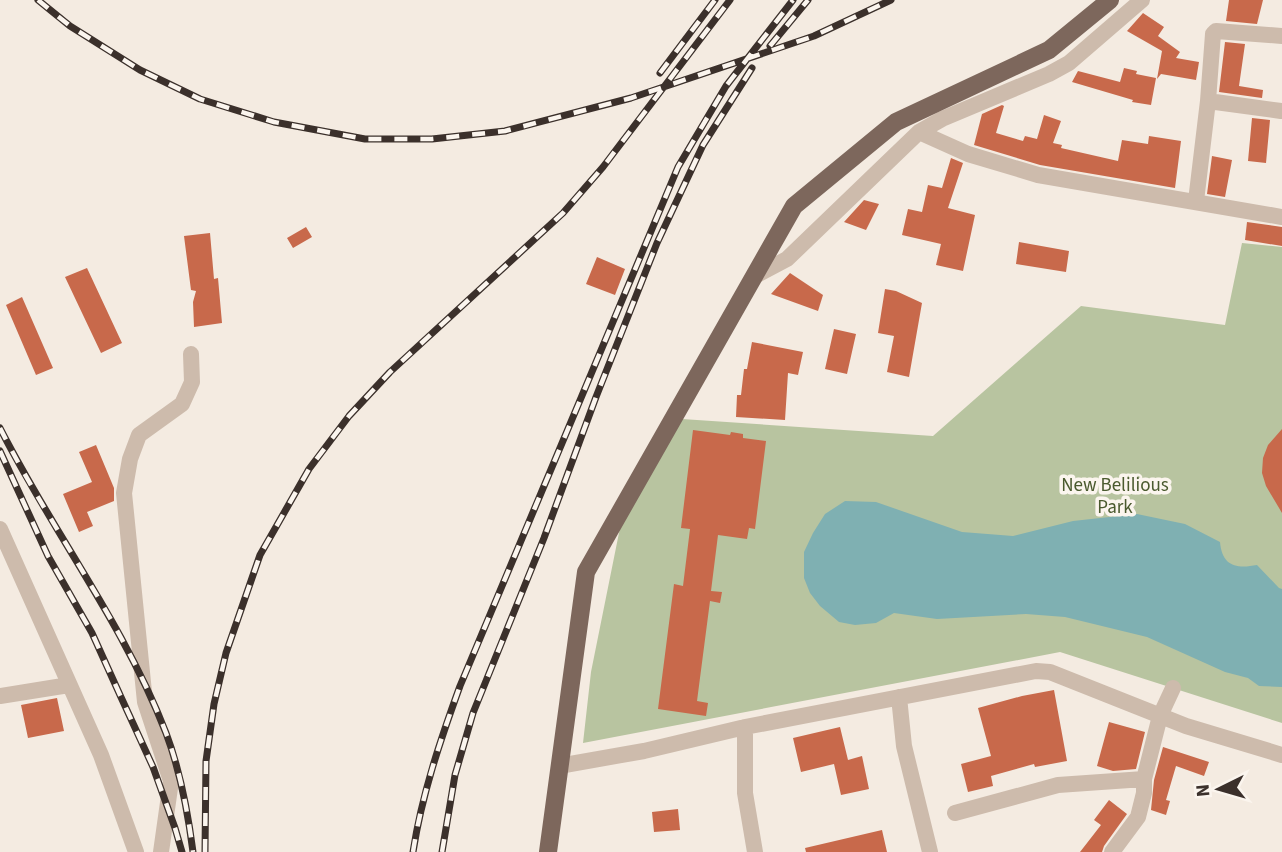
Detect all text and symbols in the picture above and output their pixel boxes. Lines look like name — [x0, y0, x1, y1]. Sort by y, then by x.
park label: New Belilious Park — [1061, 472, 1169, 521]
north arrow — [1184, 754, 1254, 824]
text: N — [1190, 783, 1218, 798]

